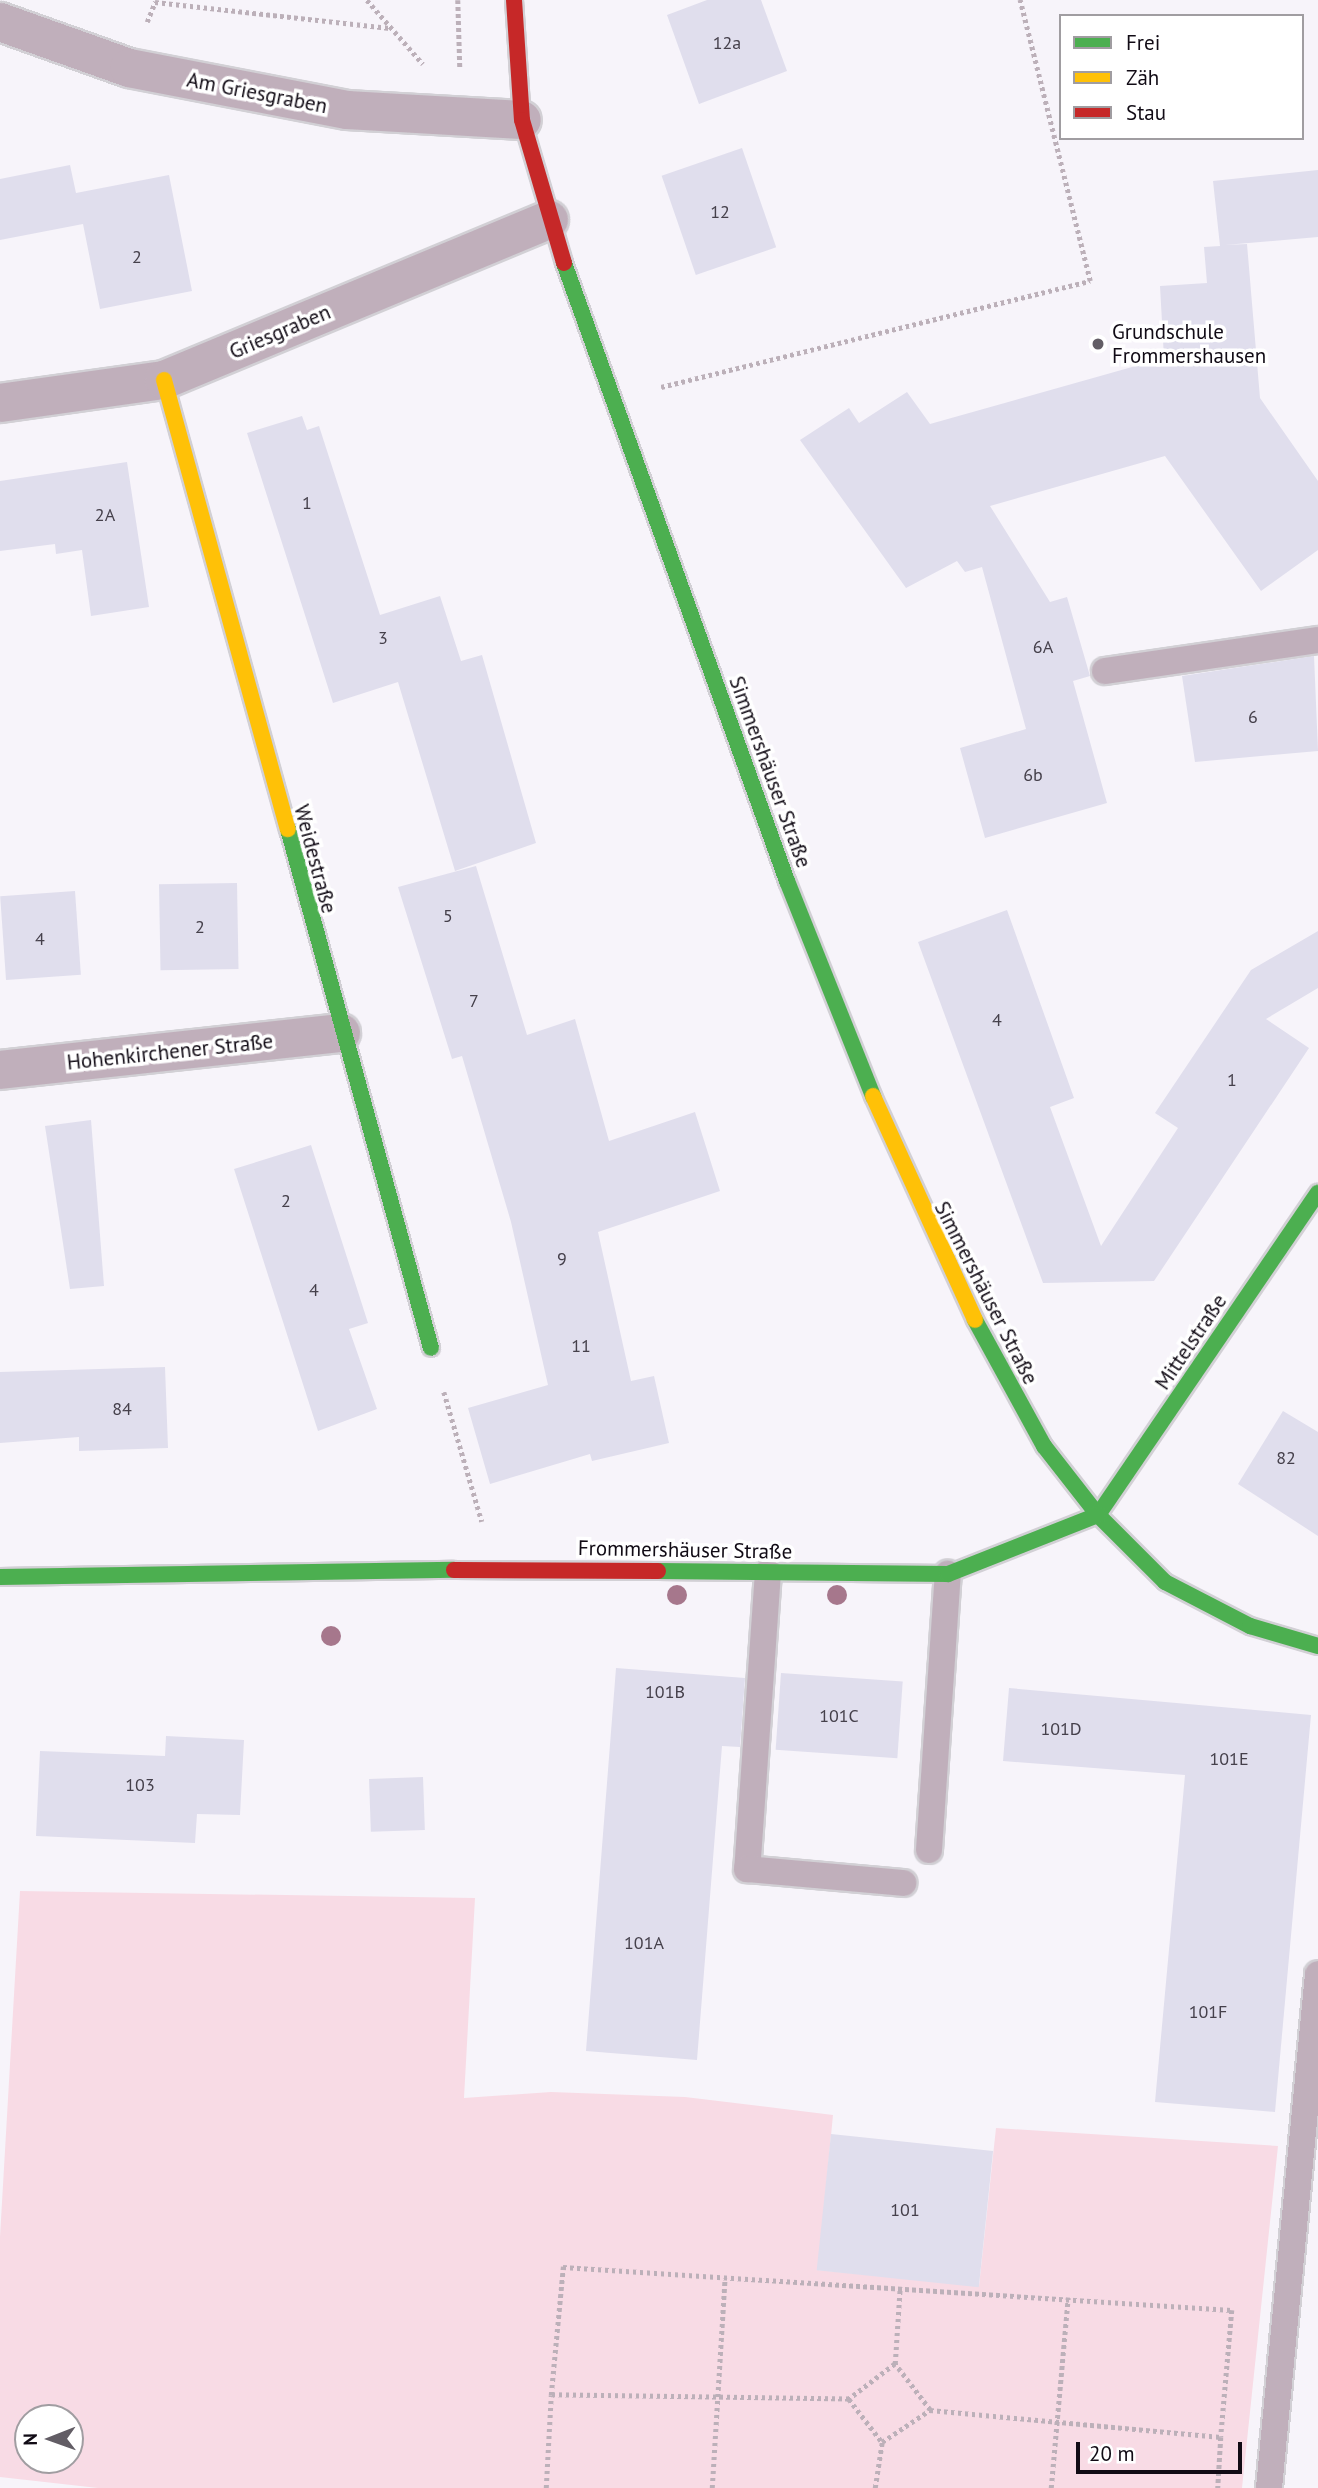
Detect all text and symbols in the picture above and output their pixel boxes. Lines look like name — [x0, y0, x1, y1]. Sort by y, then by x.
legend — [1059, 14, 1304, 140]
text: Frei — [1126, 29, 1160, 56]
house number: 12a — [713, 32, 741, 54]
text: Zäh — [1126, 64, 1159, 91]
street label: Am Griesgraben — [185, 67, 329, 119]
text: Stau — [1126, 99, 1166, 126]
house number: 12 — [710, 201, 730, 223]
house number: 2 — [132, 246, 142, 268]
street label: Griesgraben — [226, 299, 334, 365]
place label: Grundschule Frommershausen — [1112, 319, 1266, 369]
marker: Grundschule Frommershausen — [1090, 336, 1106, 352]
house number: 1 — [302, 492, 312, 514]
house number: 2A — [95, 504, 115, 526]
house number: 3 — [378, 627, 388, 649]
house number: 6A — [1033, 636, 1053, 658]
street label: Simmershäuser Straße — [724, 673, 816, 871]
house number: 6 — [1248, 706, 1258, 728]
house number: 6b — [1023, 764, 1043, 786]
street label: Weidestraße — [288, 802, 342, 916]
house number: 5 — [443, 905, 453, 927]
house number: 2 — [195, 916, 205, 938]
house number: 4 — [35, 928, 45, 950]
house number: 7 — [469, 990, 479, 1012]
house number: 4 — [992, 1009, 1002, 1031]
street label: Hohenkirchener Straße — [66, 1029, 274, 1075]
house number: 1 — [1227, 1069, 1237, 1091]
house number: 2 — [281, 1190, 291, 1212]
street label: Simmershäuser Straße — [929, 1197, 1043, 1389]
house number: 9 — [557, 1248, 567, 1270]
house number: 4 — [309, 1279, 319, 1301]
street label: Mittelstraße — [1150, 1289, 1232, 1395]
house number: 11 — [571, 1335, 591, 1357]
house number: 84 — [112, 1398, 132, 1420]
house number: 82 — [1276, 1447, 1296, 1469]
street label: Frommershäuser Straße — [578, 1536, 792, 1564]
house number: 101B — [645, 1681, 685, 1703]
house number: 101C — [819, 1705, 859, 1727]
house number: 101D — [1040, 1718, 1082, 1740]
house number: 101E — [1209, 1748, 1249, 1770]
house number: 103 — [125, 1774, 155, 1796]
house number: 101A — [624, 1932, 664, 1954]
house number: 101F — [1189, 2001, 1227, 2023]
house number: 101 — [890, 2199, 920, 2221]
north arrow — [14, 2404, 84, 2474]
scale bar — [1080, 2428, 1246, 2472]
text: N — [18, 2433, 42, 2446]
text: 20 m — [1089, 2440, 1135, 2467]

